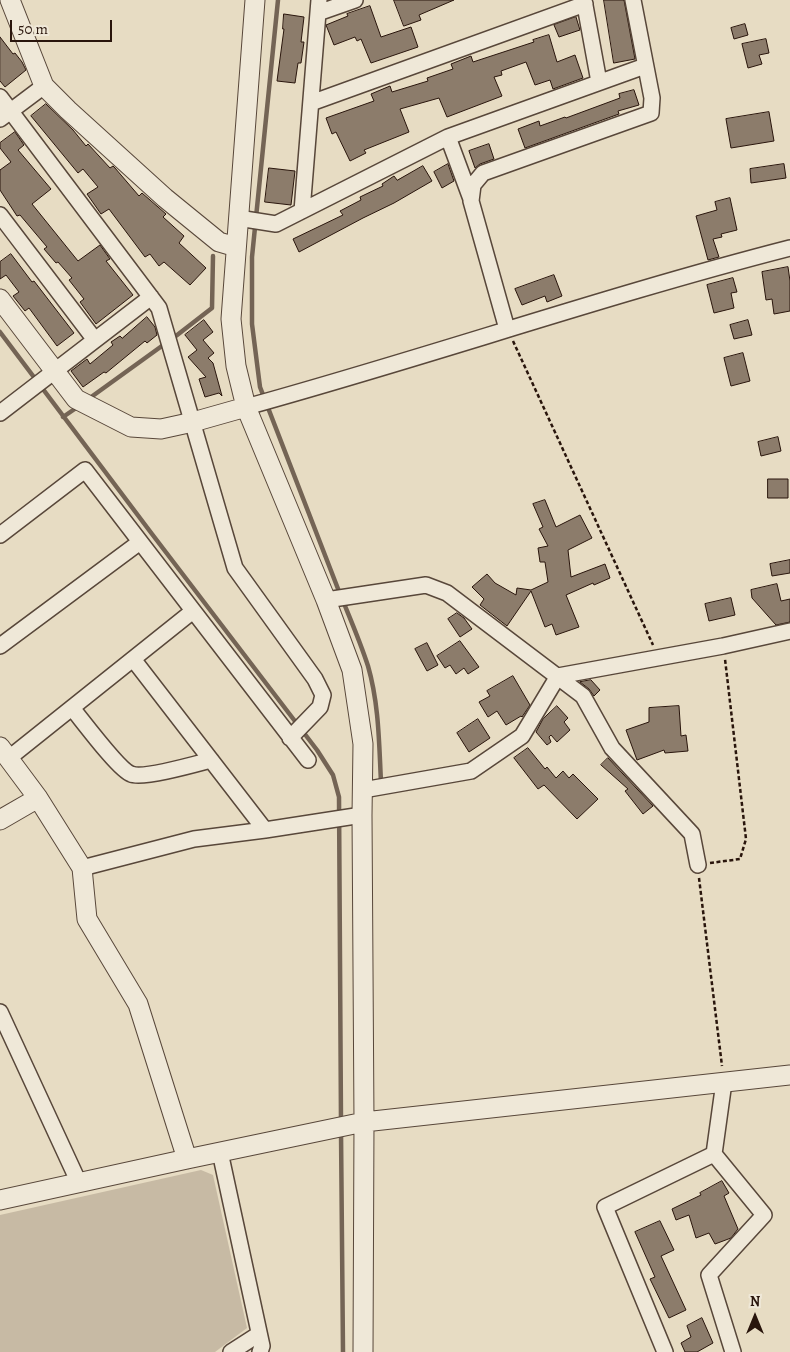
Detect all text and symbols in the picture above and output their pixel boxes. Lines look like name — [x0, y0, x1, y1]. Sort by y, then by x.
scale bar — [12, 10, 115, 42]
text: 50 m — [18, 19, 48, 39]
north arrow — [730, 1292, 780, 1342]
text: N — [750, 1292, 760, 1311]

